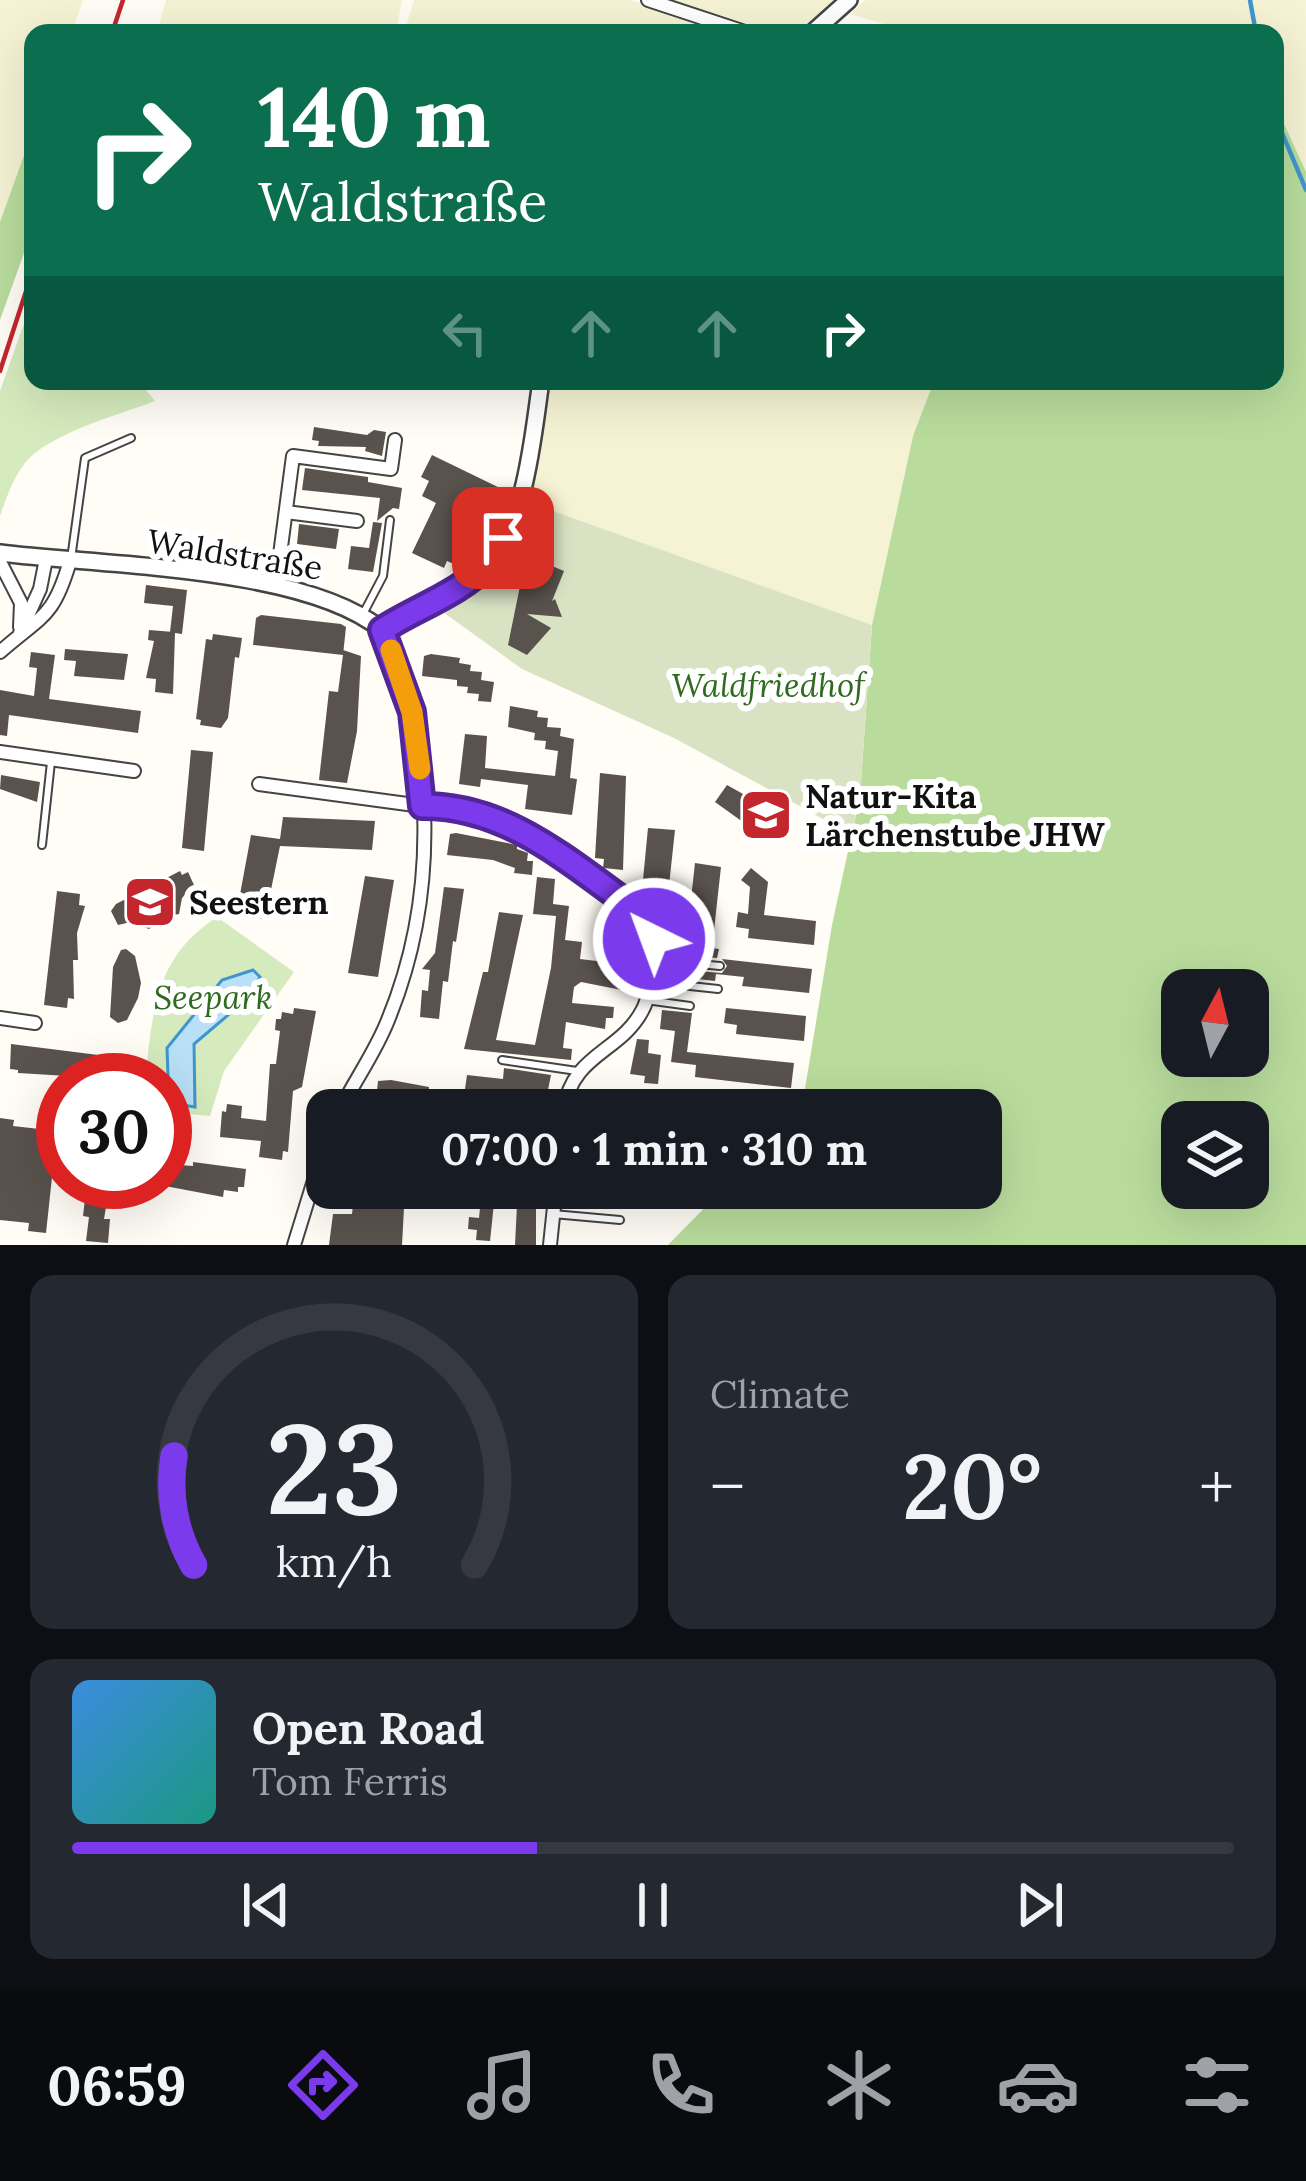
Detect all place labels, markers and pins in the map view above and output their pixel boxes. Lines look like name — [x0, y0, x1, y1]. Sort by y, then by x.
pin — [452, 487, 554, 589]
place label: Natur-Kita Lärchenstube JHW — [805, 775, 1105, 855]
school or university icon: Natur-Kita Lärchenstube JHW — [738, 787, 794, 843]
school or university icon: Seestern — [122, 874, 178, 930]
place label: Seestern — [189, 881, 329, 923]

